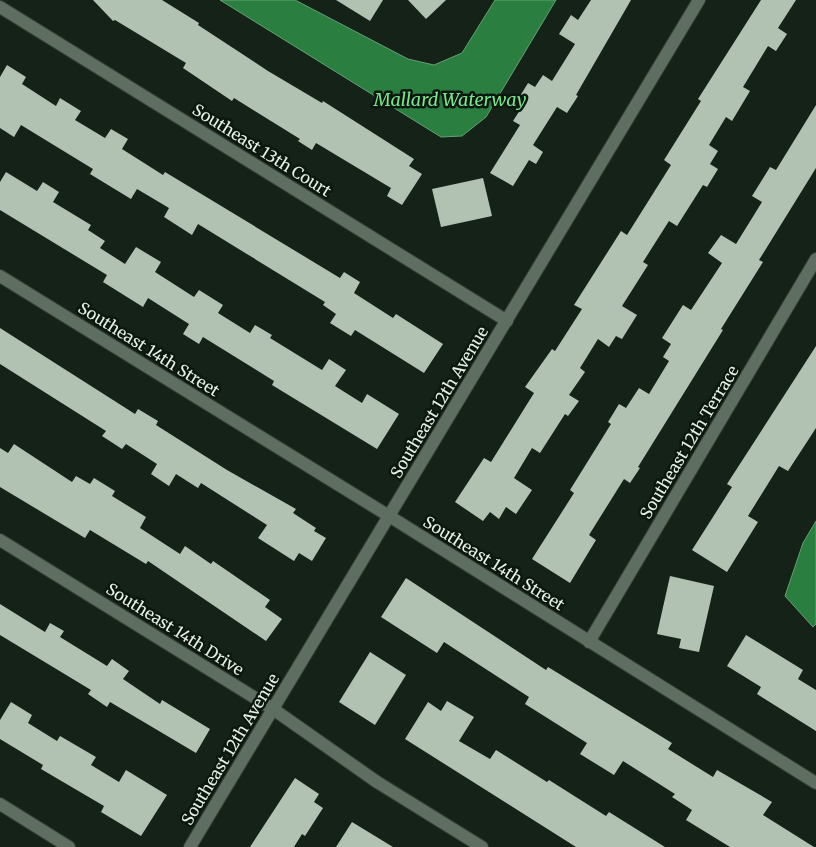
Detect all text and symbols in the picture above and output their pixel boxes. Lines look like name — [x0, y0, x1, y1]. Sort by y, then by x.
water label: Mallard Waterway — [373, 88, 526, 111]
street label: Southeast 13th Court — [189, 99, 336, 201]
street label: Southeast 14th Street — [75, 297, 224, 401]
street label: Southeast 12th Avenue — [386, 323, 492, 481]
street label: Southeast 12th Terrace — [635, 362, 743, 522]
street label: Southeast 14th Street — [420, 511, 569, 615]
street label: Southeast 14th Drive — [103, 579, 247, 679]
street label: Southeast 12th Avenue — [177, 670, 283, 828]

